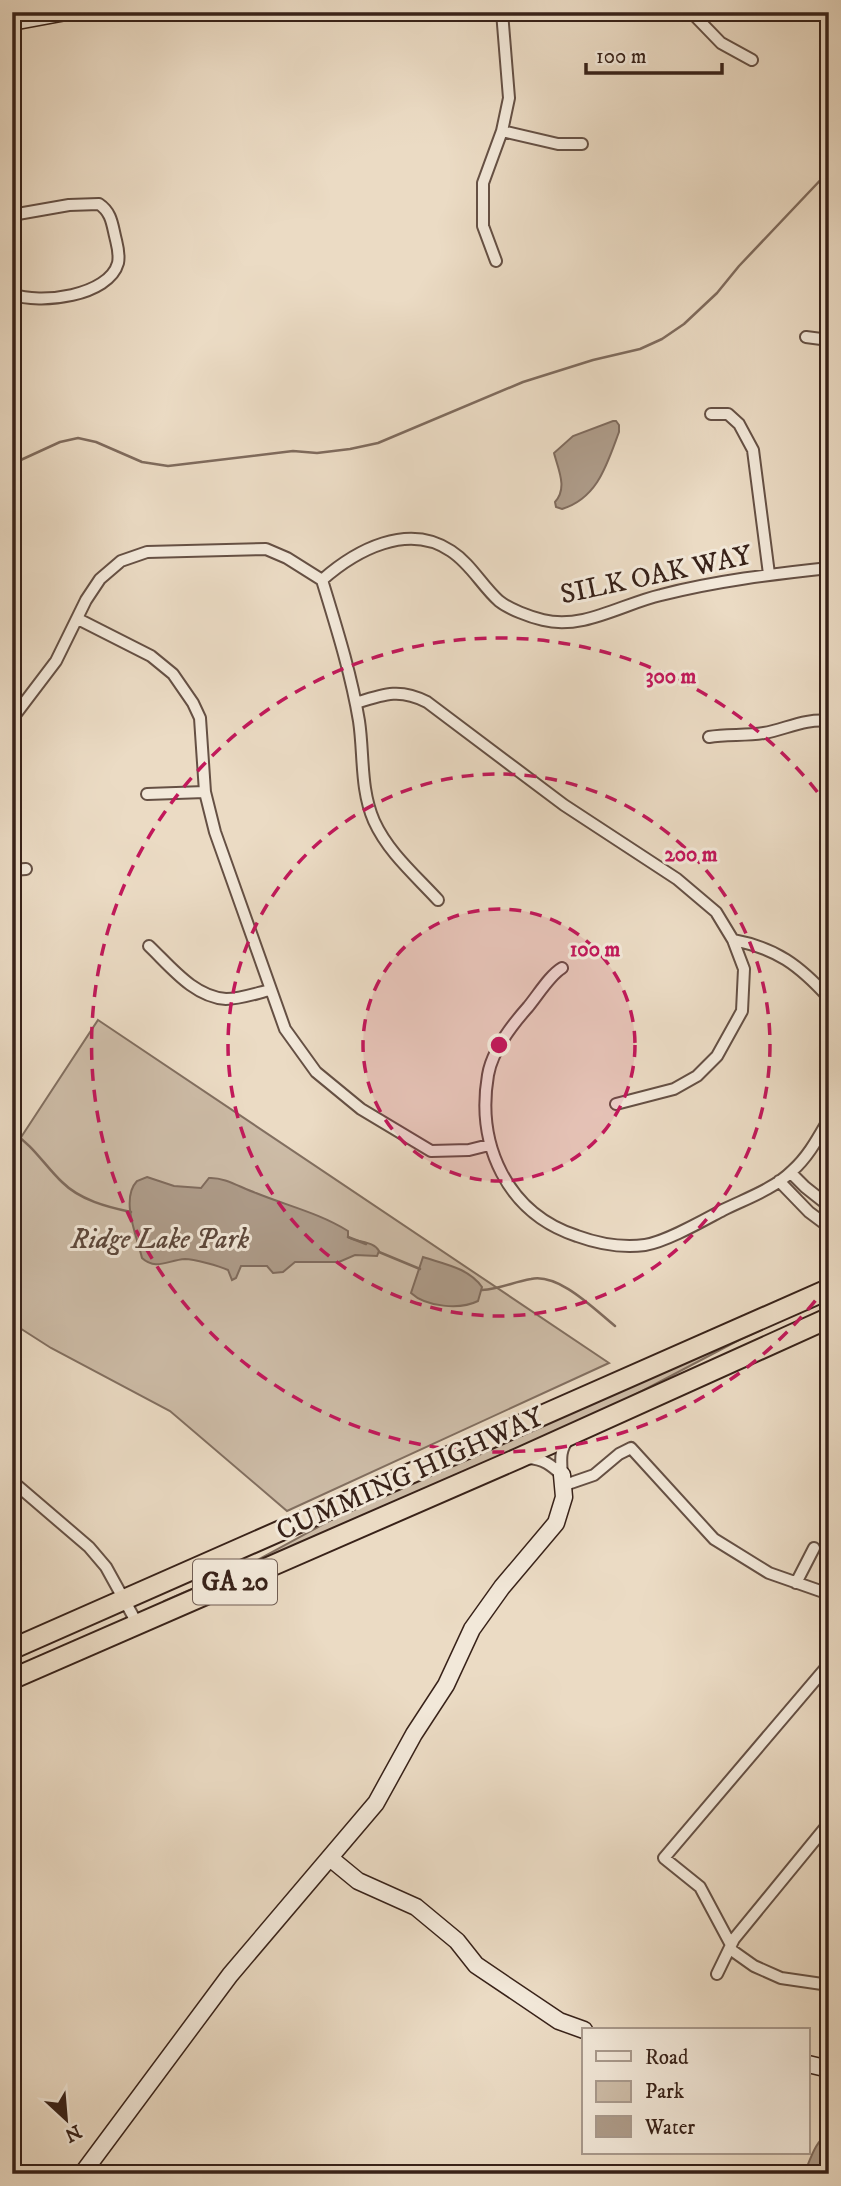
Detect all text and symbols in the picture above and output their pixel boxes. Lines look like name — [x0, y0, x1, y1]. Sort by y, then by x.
scale bar — [586, 32, 722, 76]
text: 100 m — [596, 44, 647, 70]
street label: SILK OAK WAY — [557, 538, 755, 612]
text: 300 m — [646, 664, 697, 690]
text: 200 m — [664, 842, 718, 868]
text: 100 m — [570, 937, 620, 963]
centre of rings — [487, 1033, 511, 1057]
park label: Ridge Lake Park — [70, 1222, 250, 1257]
street label: CUMMING HIGHWAY — [271, 1399, 549, 1549]
road number: GA 20 — [193, 1560, 277, 1604]
legend — [582, 2028, 810, 2154]
text: Road — [645, 2045, 689, 2071]
text: Park — [645, 2079, 685, 2105]
north arrow — [32, 2084, 102, 2154]
text: Water — [644, 2115, 695, 2141]
text: N — [60, 2119, 85, 2147]

